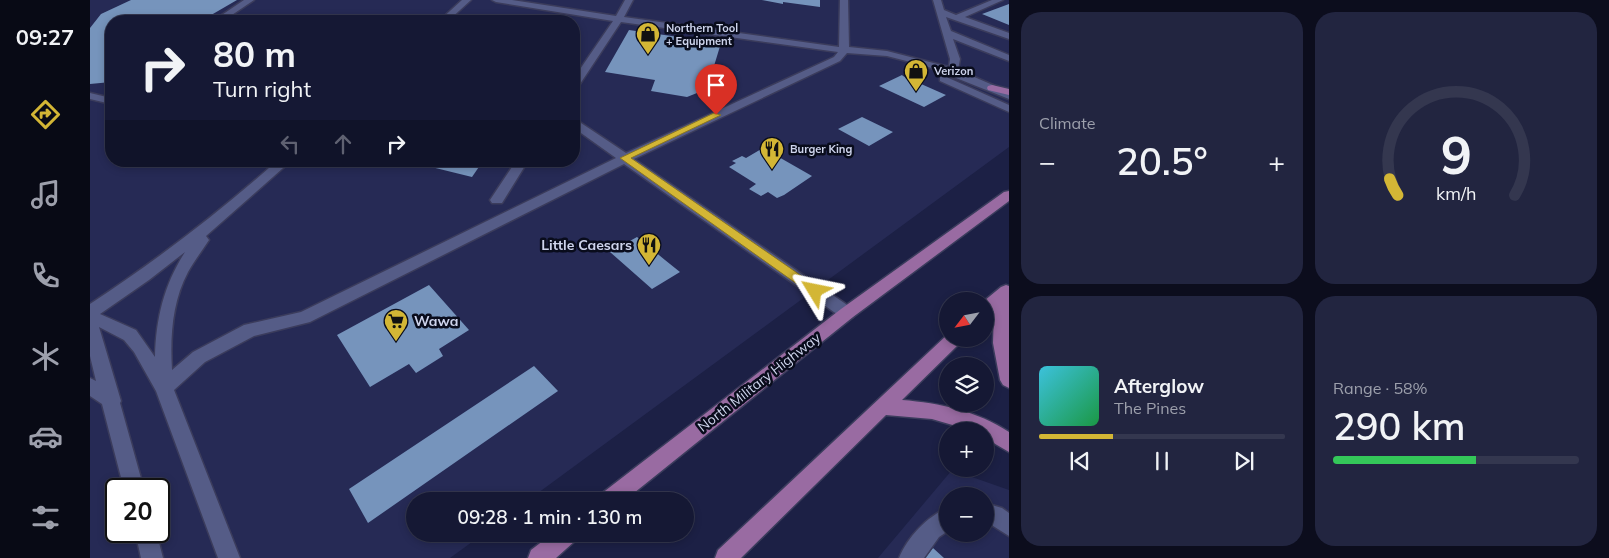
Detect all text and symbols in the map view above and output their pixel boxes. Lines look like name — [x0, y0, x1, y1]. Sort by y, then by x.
shop icon: Northern Tool + Equipment — [635, 21, 661, 55]
place label: Northern Tool + Equipment — [666, 21, 738, 48]
text: 09:27 — [16, 23, 74, 51]
text: 80 m — [213, 32, 296, 76]
icon: right — [130, 35, 195, 100]
shop icon: Verizon — [903, 58, 929, 92]
pin — [695, 64, 737, 115]
place label: Verizon — [933, 64, 973, 78]
icon: arrive — [702, 71, 730, 99]
text: Turn right — [213, 75, 311, 103]
icon: directions — [28, 97, 63, 132]
text: Climate — [1039, 113, 1095, 133]
text: 9 — [1440, 122, 1472, 187]
icon: left — [276, 130, 304, 158]
icon: ahead — [329, 130, 357, 158]
icon: right — [382, 130, 410, 158]
restaurant icon: Burger King — [759, 136, 785, 170]
text: 20.5° — [1116, 137, 1208, 185]
place label: Burger King — [790, 142, 852, 156]
text: − — [1039, 144, 1056, 179]
text: + — [1268, 144, 1285, 179]
icon: music — [28, 177, 63, 212]
text: km/h — [1436, 182, 1476, 204]
restaurant icon: Little Caesars — [636, 232, 662, 266]
place label: Little Caesars — [541, 236, 632, 254]
icon: phone — [28, 258, 63, 293]
position arrow — [788, 264, 840, 316]
north arrow — [939, 292, 994, 348]
map controls — [939, 292, 994, 542]
supermarket icon: Wawa — [383, 308, 409, 342]
place label: Wawa — [414, 312, 458, 330]
street label: North Military Highway — [694, 328, 824, 436]
icon: climate — [28, 339, 63, 374]
button: layers — [939, 357, 994, 412]
text: Afterglow — [1114, 374, 1204, 398]
text: Range · 58% — [1333, 378, 1428, 398]
text: The Pines — [1114, 398, 1186, 418]
text: 290 km — [1333, 402, 1466, 450]
icon: car — [28, 419, 63, 454]
button: + — [939, 422, 994, 477]
icon: previous — [1066, 447, 1094, 475]
icon: pause — [1148, 447, 1176, 475]
icon: next — [1230, 447, 1258, 475]
speed limit sign: 20 — [105, 478, 170, 543]
button: − — [939, 487, 994, 542]
icon: filters — [28, 500, 63, 535]
text: 09:28 · 1 min · 130 m — [457, 505, 643, 529]

